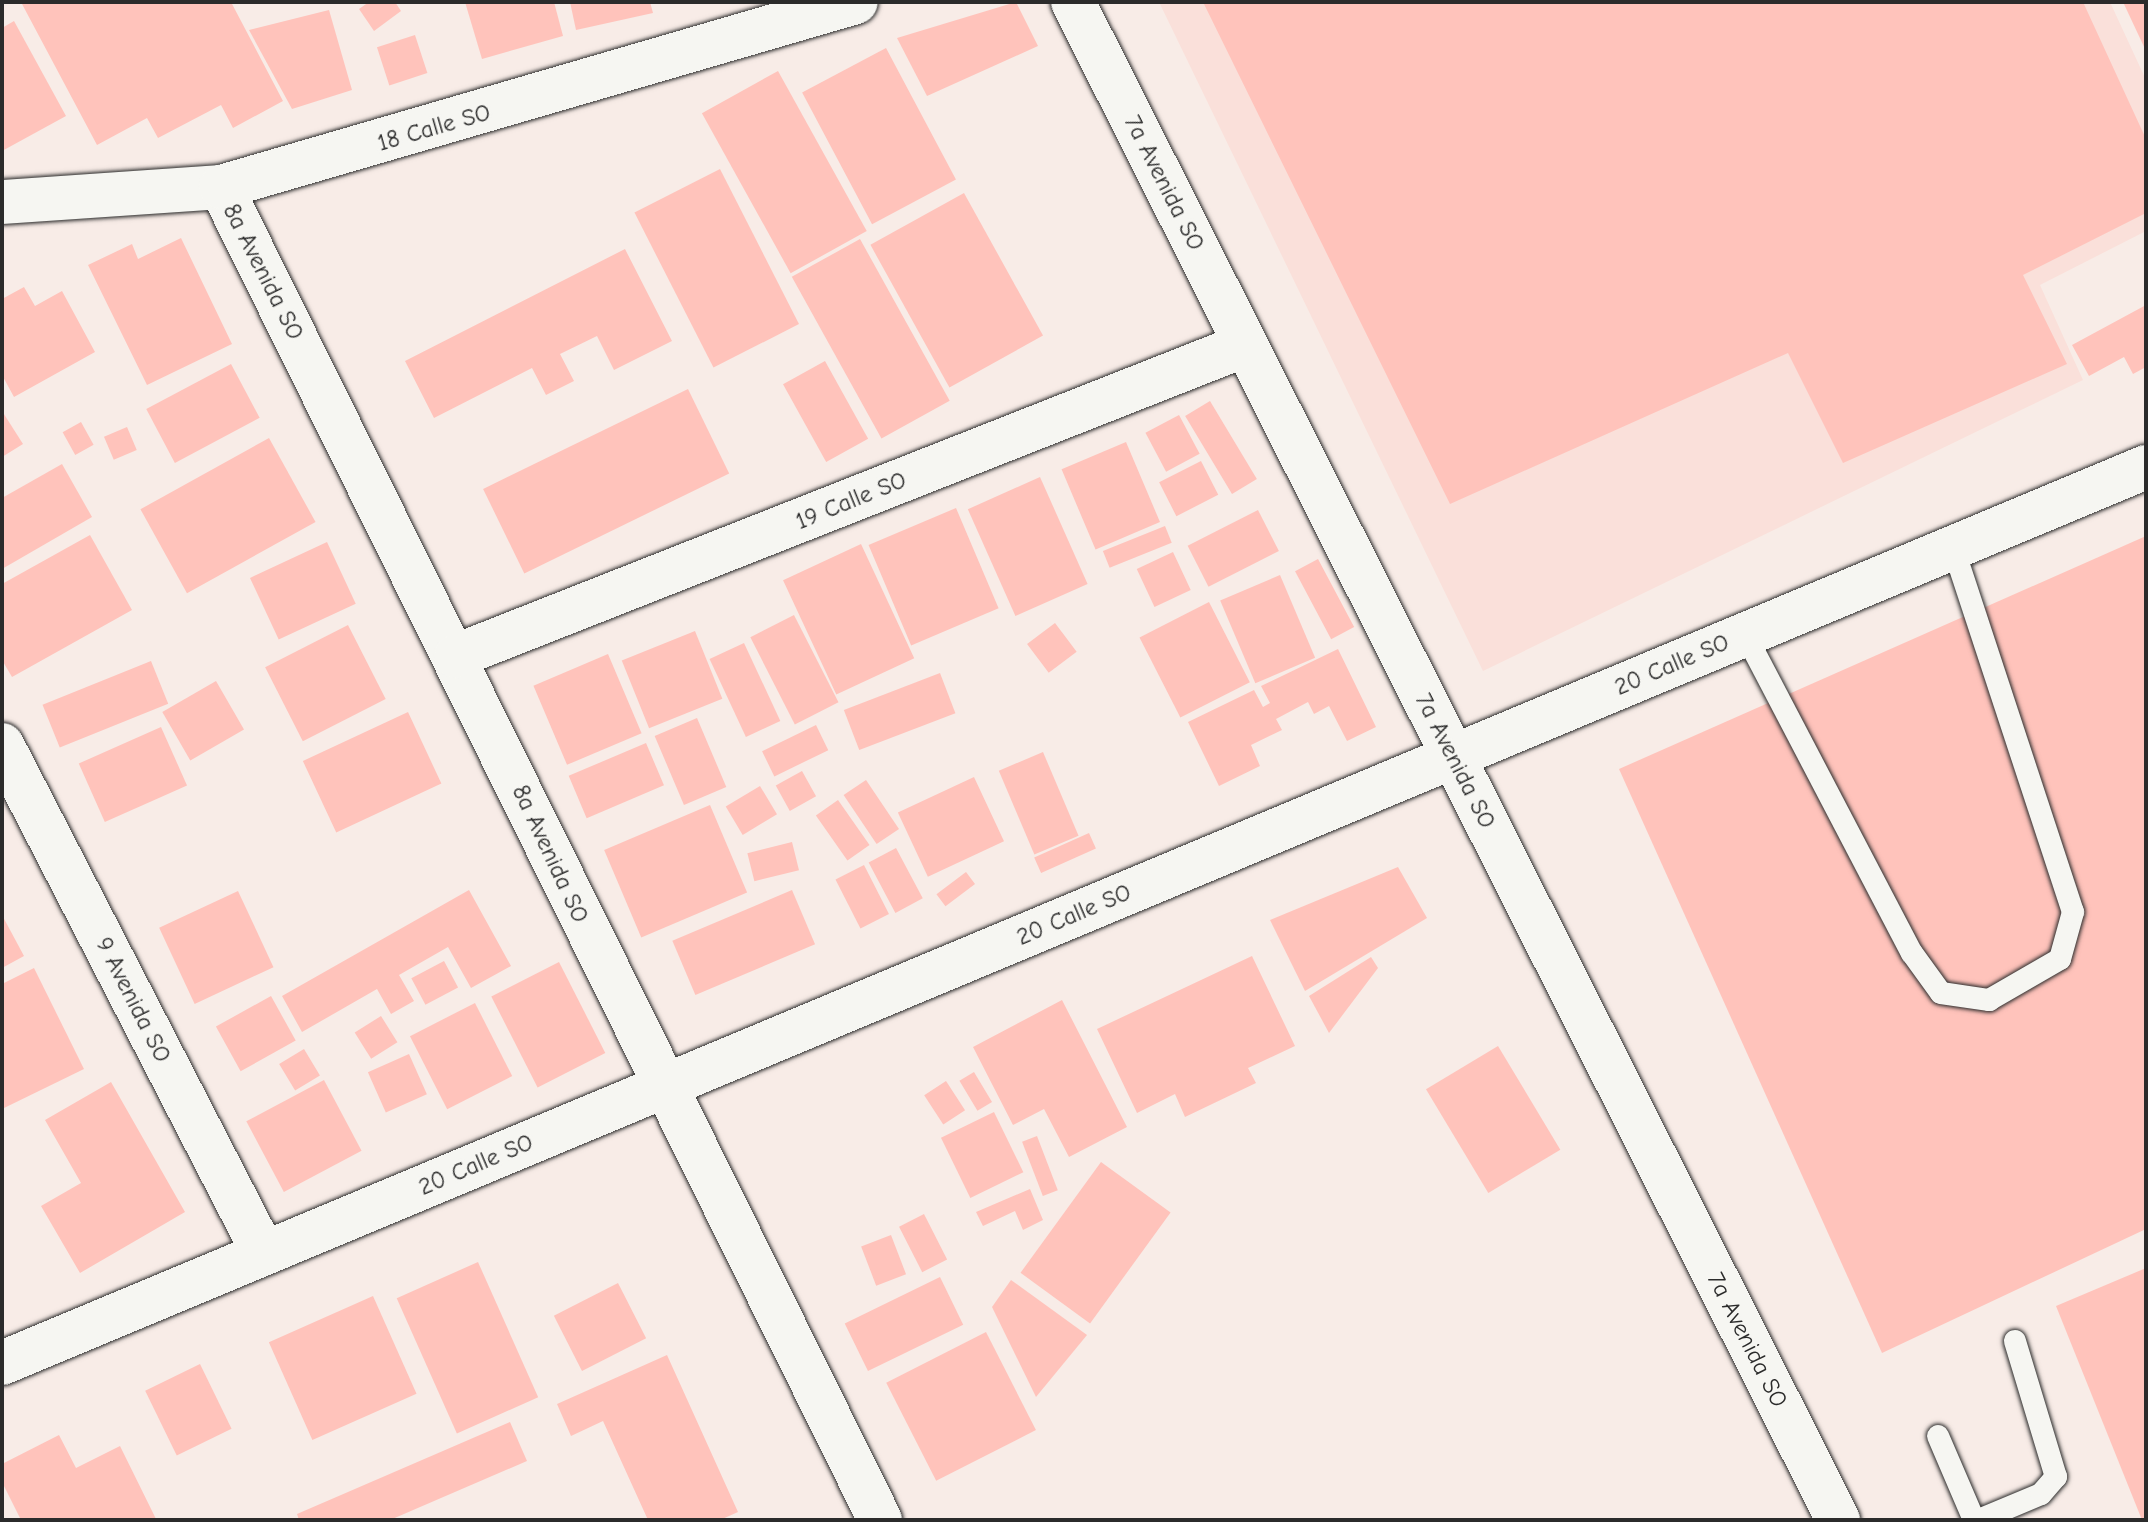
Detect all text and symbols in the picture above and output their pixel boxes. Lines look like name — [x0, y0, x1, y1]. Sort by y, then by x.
street label: 18 Calle SO — [374, 98, 494, 158]
street label: 7a Avenida SO — [1118, 111, 1210, 255]
street label: 8a Avenida SO — [216, 199, 310, 345]
street label: 19 Calle SO — [792, 466, 910, 536]
street label: 20 Calle SO — [1610, 628, 1734, 702]
street label: 7a Avenida SO — [1409, 689, 1501, 833]
street label: 8a Avenida SO — [506, 780, 594, 928]
street label: 20 Calle SO — [1012, 878, 1136, 952]
street label: 9 Avenida SO — [89, 933, 177, 1067]
street label: 20 Calle SO — [414, 1128, 538, 1202]
street label: 7a Avenida SO — [1701, 1268, 1793, 1412]

